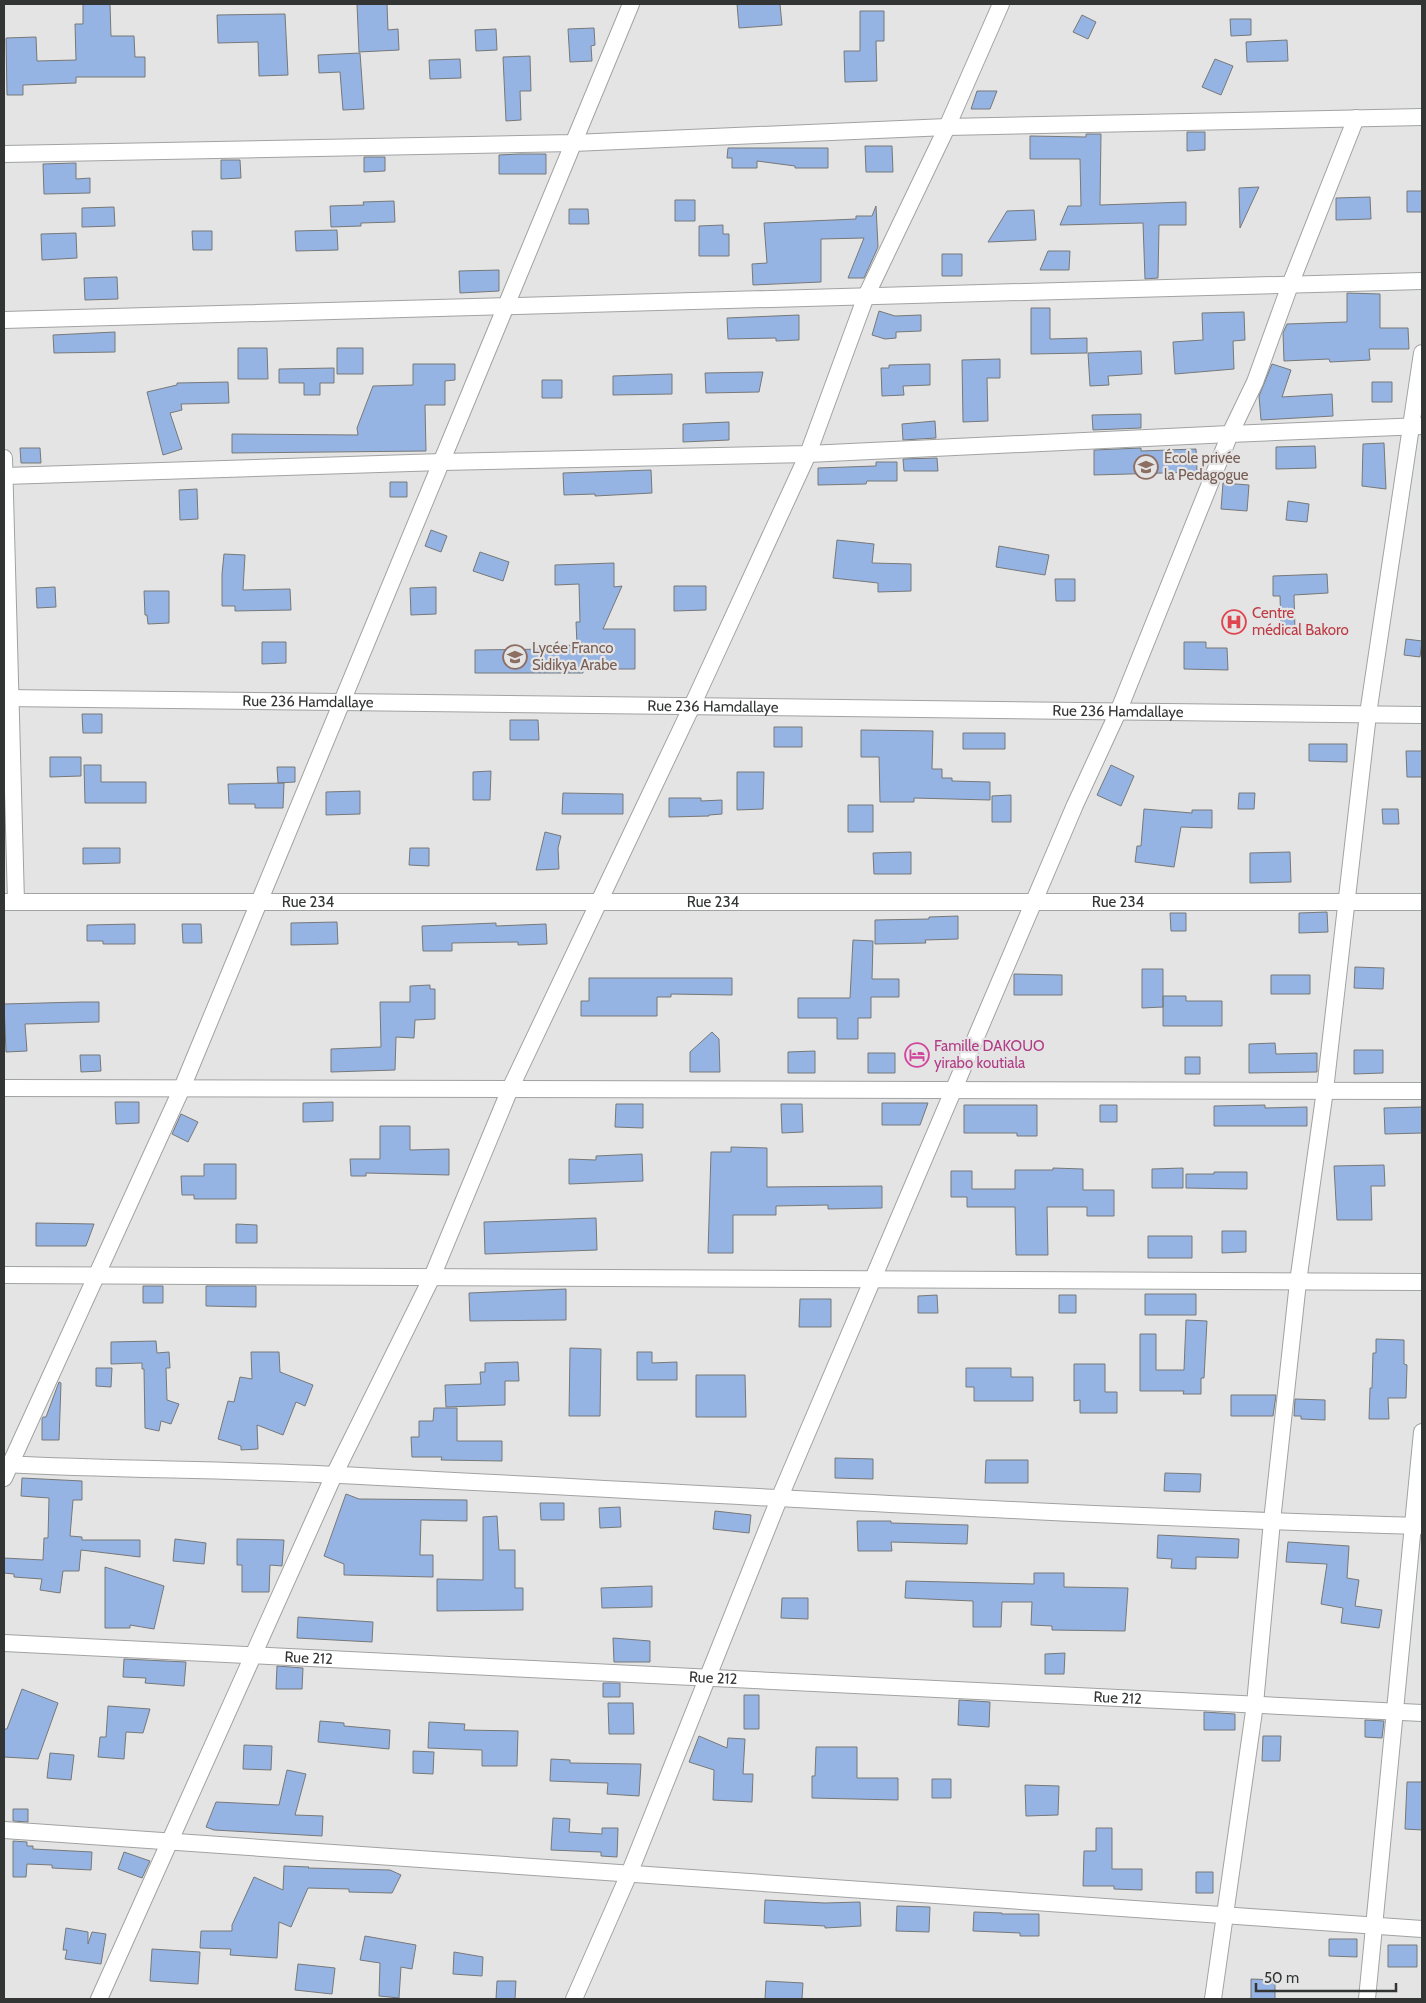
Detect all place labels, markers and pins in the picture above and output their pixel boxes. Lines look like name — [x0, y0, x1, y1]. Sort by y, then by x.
place label: École privée la Pedagogue — [1164, 448, 1249, 484]
school or university icon: École privée la Pedagogue — [1133, 454, 1159, 480]
place label: Centre médical Bakoro — [1252, 604, 1349, 639]
hospital icon: Centre médical Bakoro — [1221, 609, 1247, 635]
place label: Lycée Franco Sidikya Arabe — [532, 639, 618, 674]
school or university icon: Lycée Franco Sidikya Arabe — [502, 644, 528, 670]
place label: Famille DAKOUO yirabo koutiala — [934, 1037, 1045, 1072]
hotel icon: Famille DAKOUO yirabo koutiala — [904, 1042, 930, 1068]

